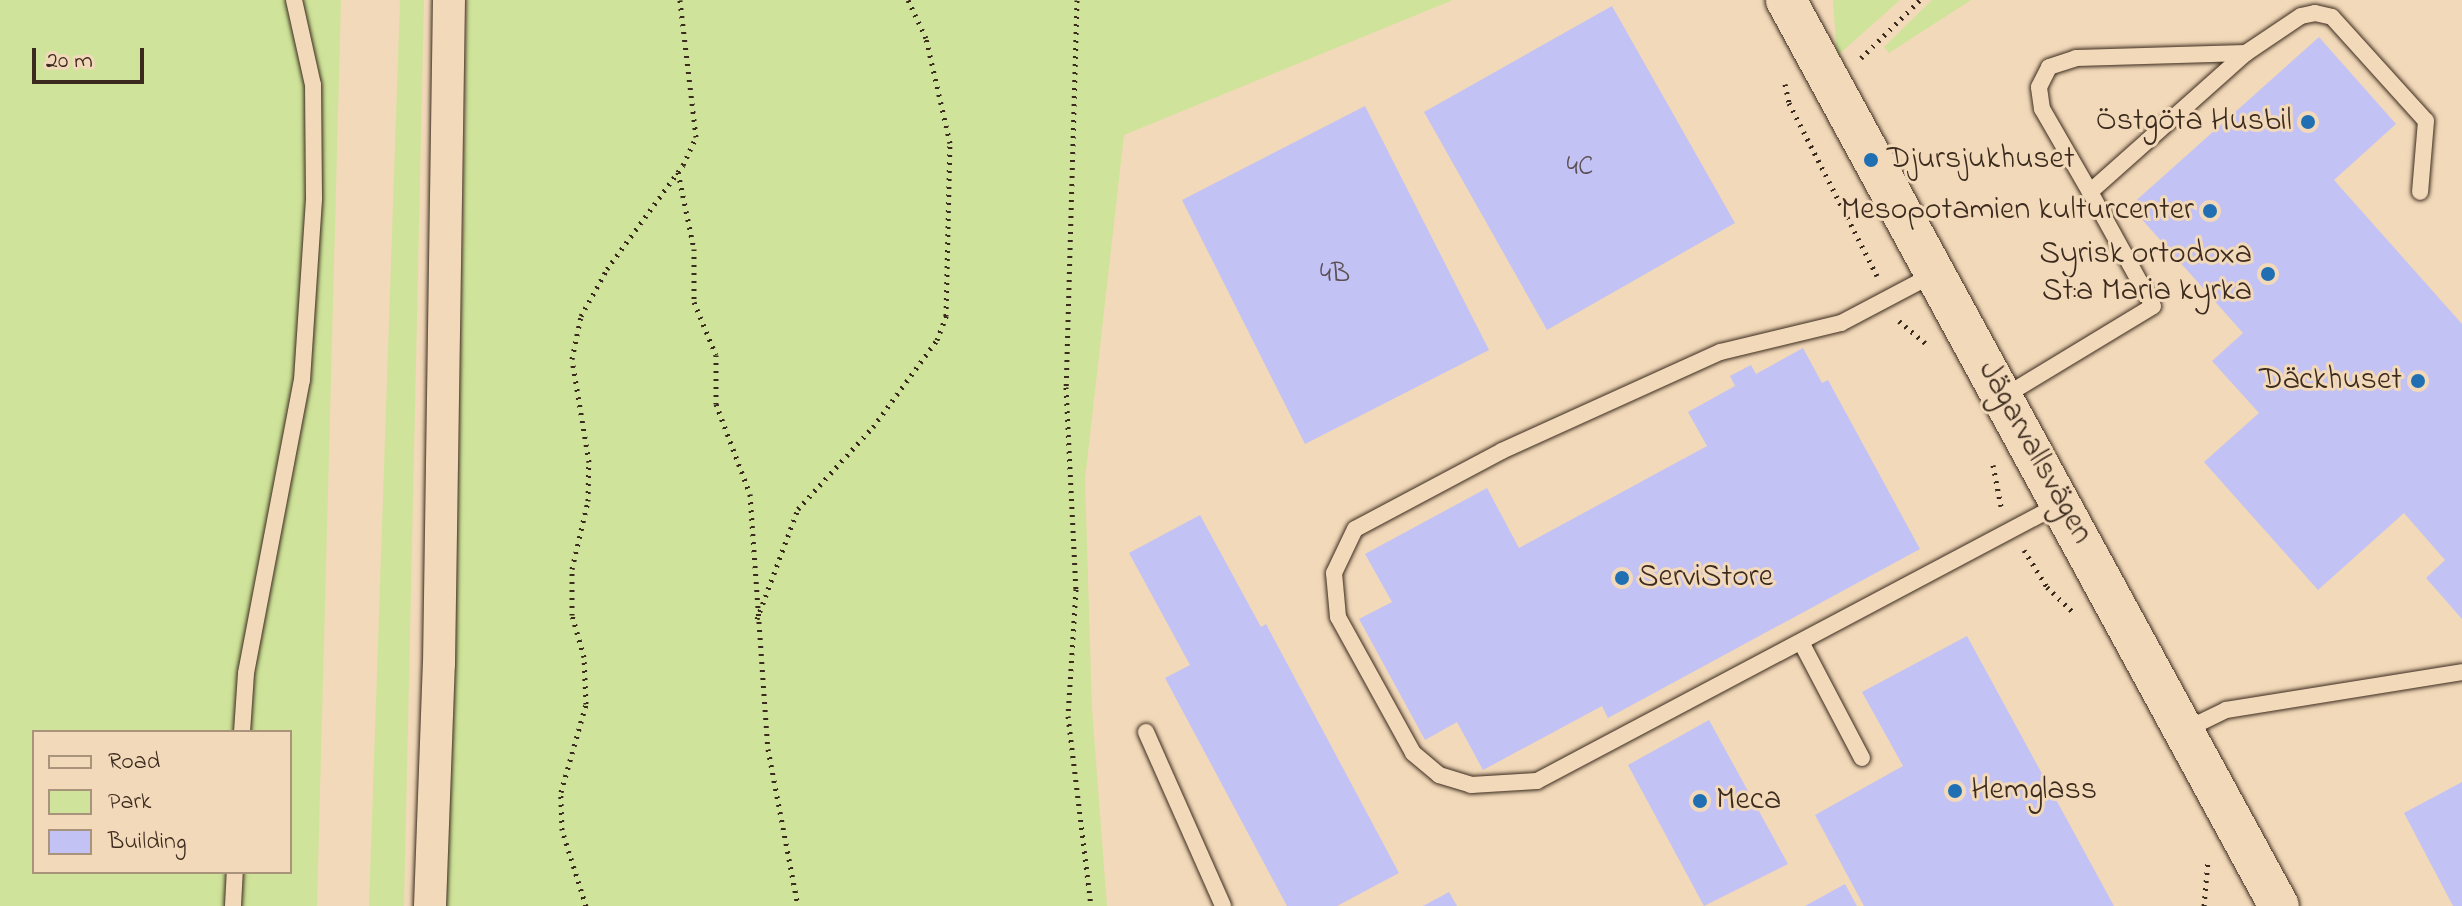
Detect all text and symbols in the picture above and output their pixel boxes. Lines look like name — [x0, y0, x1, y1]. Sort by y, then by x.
scale bar — [36, 32, 148, 82]
text: 20 m — [46, 44, 93, 79]
place label: Östgöta Husbil — [2096, 103, 2292, 141]
marker: Östgöta Husbil — [2299, 113, 2317, 131]
place label: Djursjukhuset — [1887, 141, 2075, 179]
house number: 4C — [1567, 151, 1593, 185]
marker: Djursjukhuset — [1862, 151, 1880, 169]
place label: Mesopotamien kulturcenter — [1841, 192, 2194, 230]
marker: Mesopotamien kulturcenter — [2201, 202, 2219, 220]
place label: Syrisk ortodoxa St:a Maria kyrka — [2039, 237, 2252, 312]
house number: 4B — [1320, 258, 1350, 292]
marker: Syrisk ortodoxa St:a Maria kyrka — [2259, 265, 2277, 283]
street label: Jägarvallsvägen — [1968, 355, 2100, 551]
place label: Däckhuset — [2259, 362, 2402, 400]
marker: Däckhuset — [2409, 372, 2427, 390]
place label: ServiStore — [1638, 559, 1773, 597]
marker: ServiStore — [1613, 569, 1631, 587]
legend — [32, 730, 292, 874]
text: Road — [108, 745, 160, 780]
place label: Hemglass — [1971, 772, 2097, 810]
place label: Meca — [1716, 782, 1781, 820]
marker: Hemglass — [1946, 782, 1964, 800]
text: Park — [108, 785, 151, 820]
marker: Meca — [1691, 792, 1709, 810]
text: Building — [108, 825, 187, 860]

